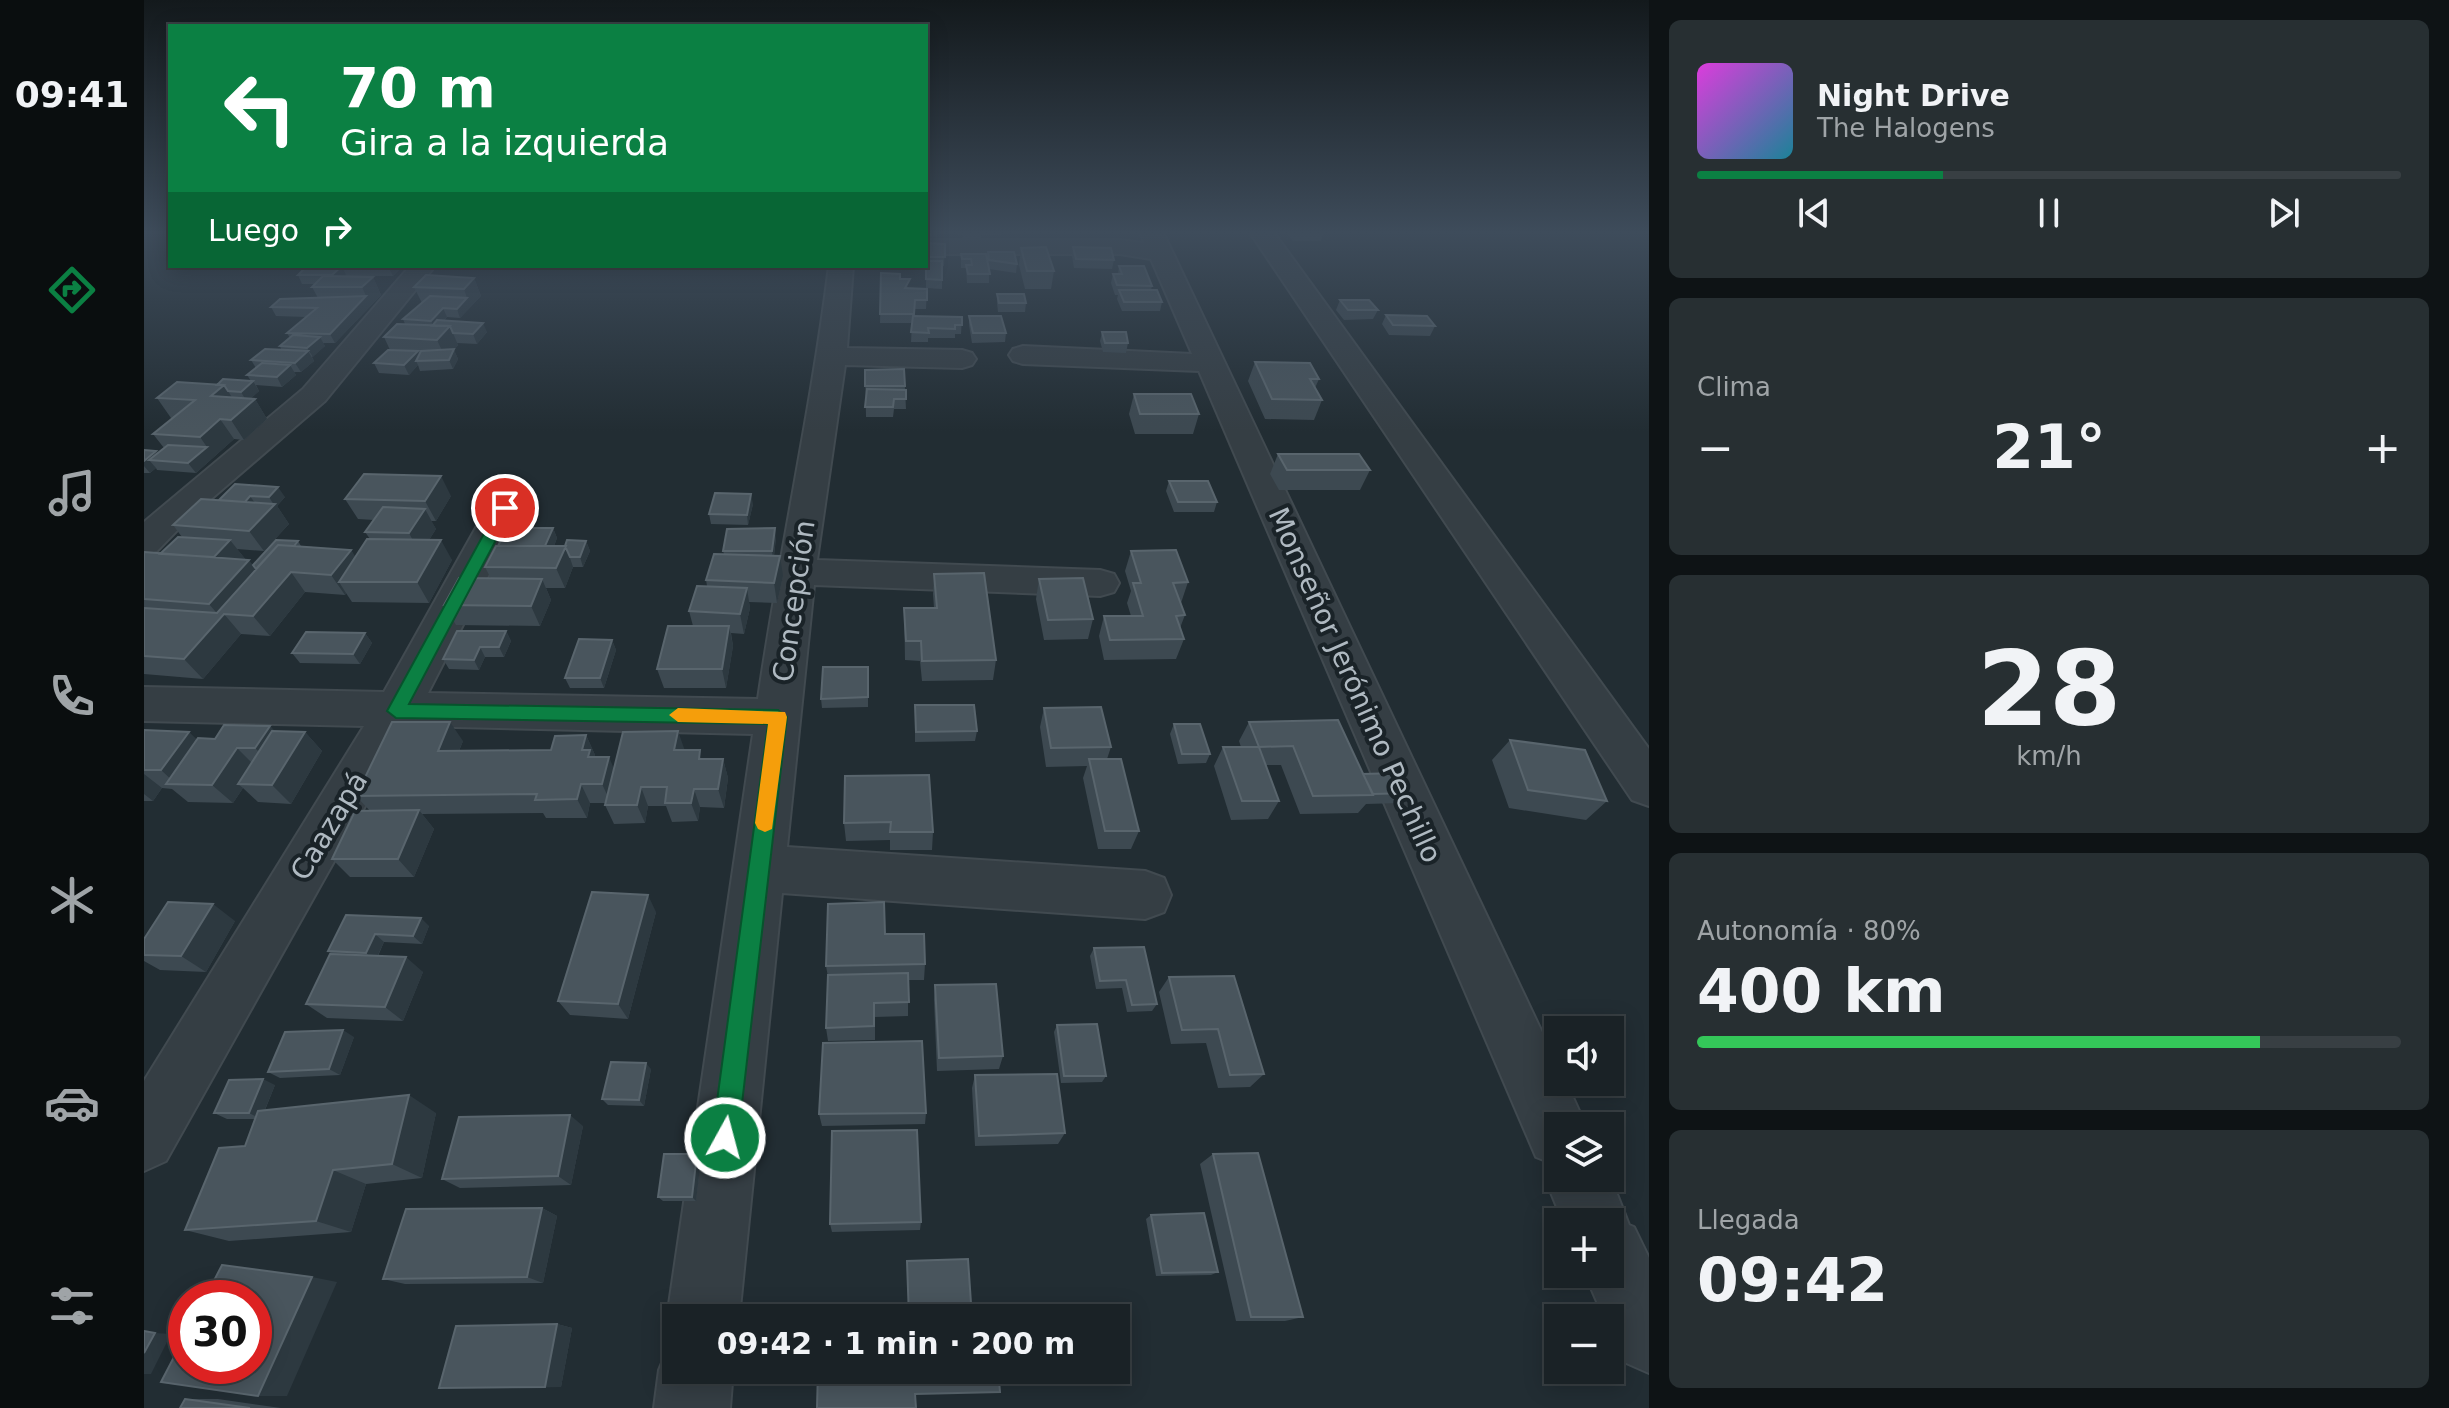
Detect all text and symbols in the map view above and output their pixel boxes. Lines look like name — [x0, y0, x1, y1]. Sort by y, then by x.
text: 70 m — [340, 55, 496, 120]
icon: left — [208, 56, 312, 160]
text: 09:41 — [15, 74, 129, 115]
text: Night Drive — [1817, 78, 2010, 113]
text: The Halogens — [1817, 113, 1995, 143]
text: Gira a la izquierda — [340, 122, 669, 163]
icon: previous — [1792, 191, 1836, 235]
icon: pause — [2027, 191, 2071, 235]
icon: next — [2262, 191, 2306, 235]
icon: right — [315, 208, 359, 252]
text: Luego — [208, 213, 299, 248]
icon: directions — [44, 262, 100, 318]
text: Clima — [1697, 372, 1771, 402]
text: 21° — [1992, 412, 2106, 482]
text: − — [1697, 422, 1734, 473]
text: + — [2364, 422, 2401, 473]
icon: music — [44, 465, 100, 521]
pin — [471, 474, 539, 542]
icon: arrive — [483, 486, 527, 530]
street label: Monseñor Jerónimo Pechillo — [1262, 502, 1448, 868]
street label: Concepción — [766, 518, 822, 684]
text: 28 — [1977, 628, 2121, 750]
icon: phone — [44, 668, 100, 724]
text: km/h — [2016, 741, 2082, 771]
street label: Caazapá — [284, 766, 374, 886]
icon: climate — [44, 872, 100, 928]
text: Autonomía · 80% — [1697, 916, 1921, 946]
text: 400 km — [1697, 956, 1946, 1026]
map controls — [1544, 1016, 1624, 1384]
button: sound — [1544, 1016, 1624, 1096]
icon: car — [44, 1075, 100, 1131]
position arrow — [683, 1096, 767, 1180]
button: layers — [1544, 1112, 1624, 1192]
text: Llegada — [1697, 1205, 1800, 1235]
button: + — [1544, 1208, 1624, 1288]
text: 09:42 — [1697, 1245, 1888, 1315]
icon: filters — [44, 1278, 100, 1334]
speed limit sign: 30 — [168, 1280, 272, 1384]
button: − — [1544, 1304, 1624, 1384]
text: 09:42 · 1 min · 200 m — [717, 1326, 1075, 1361]

